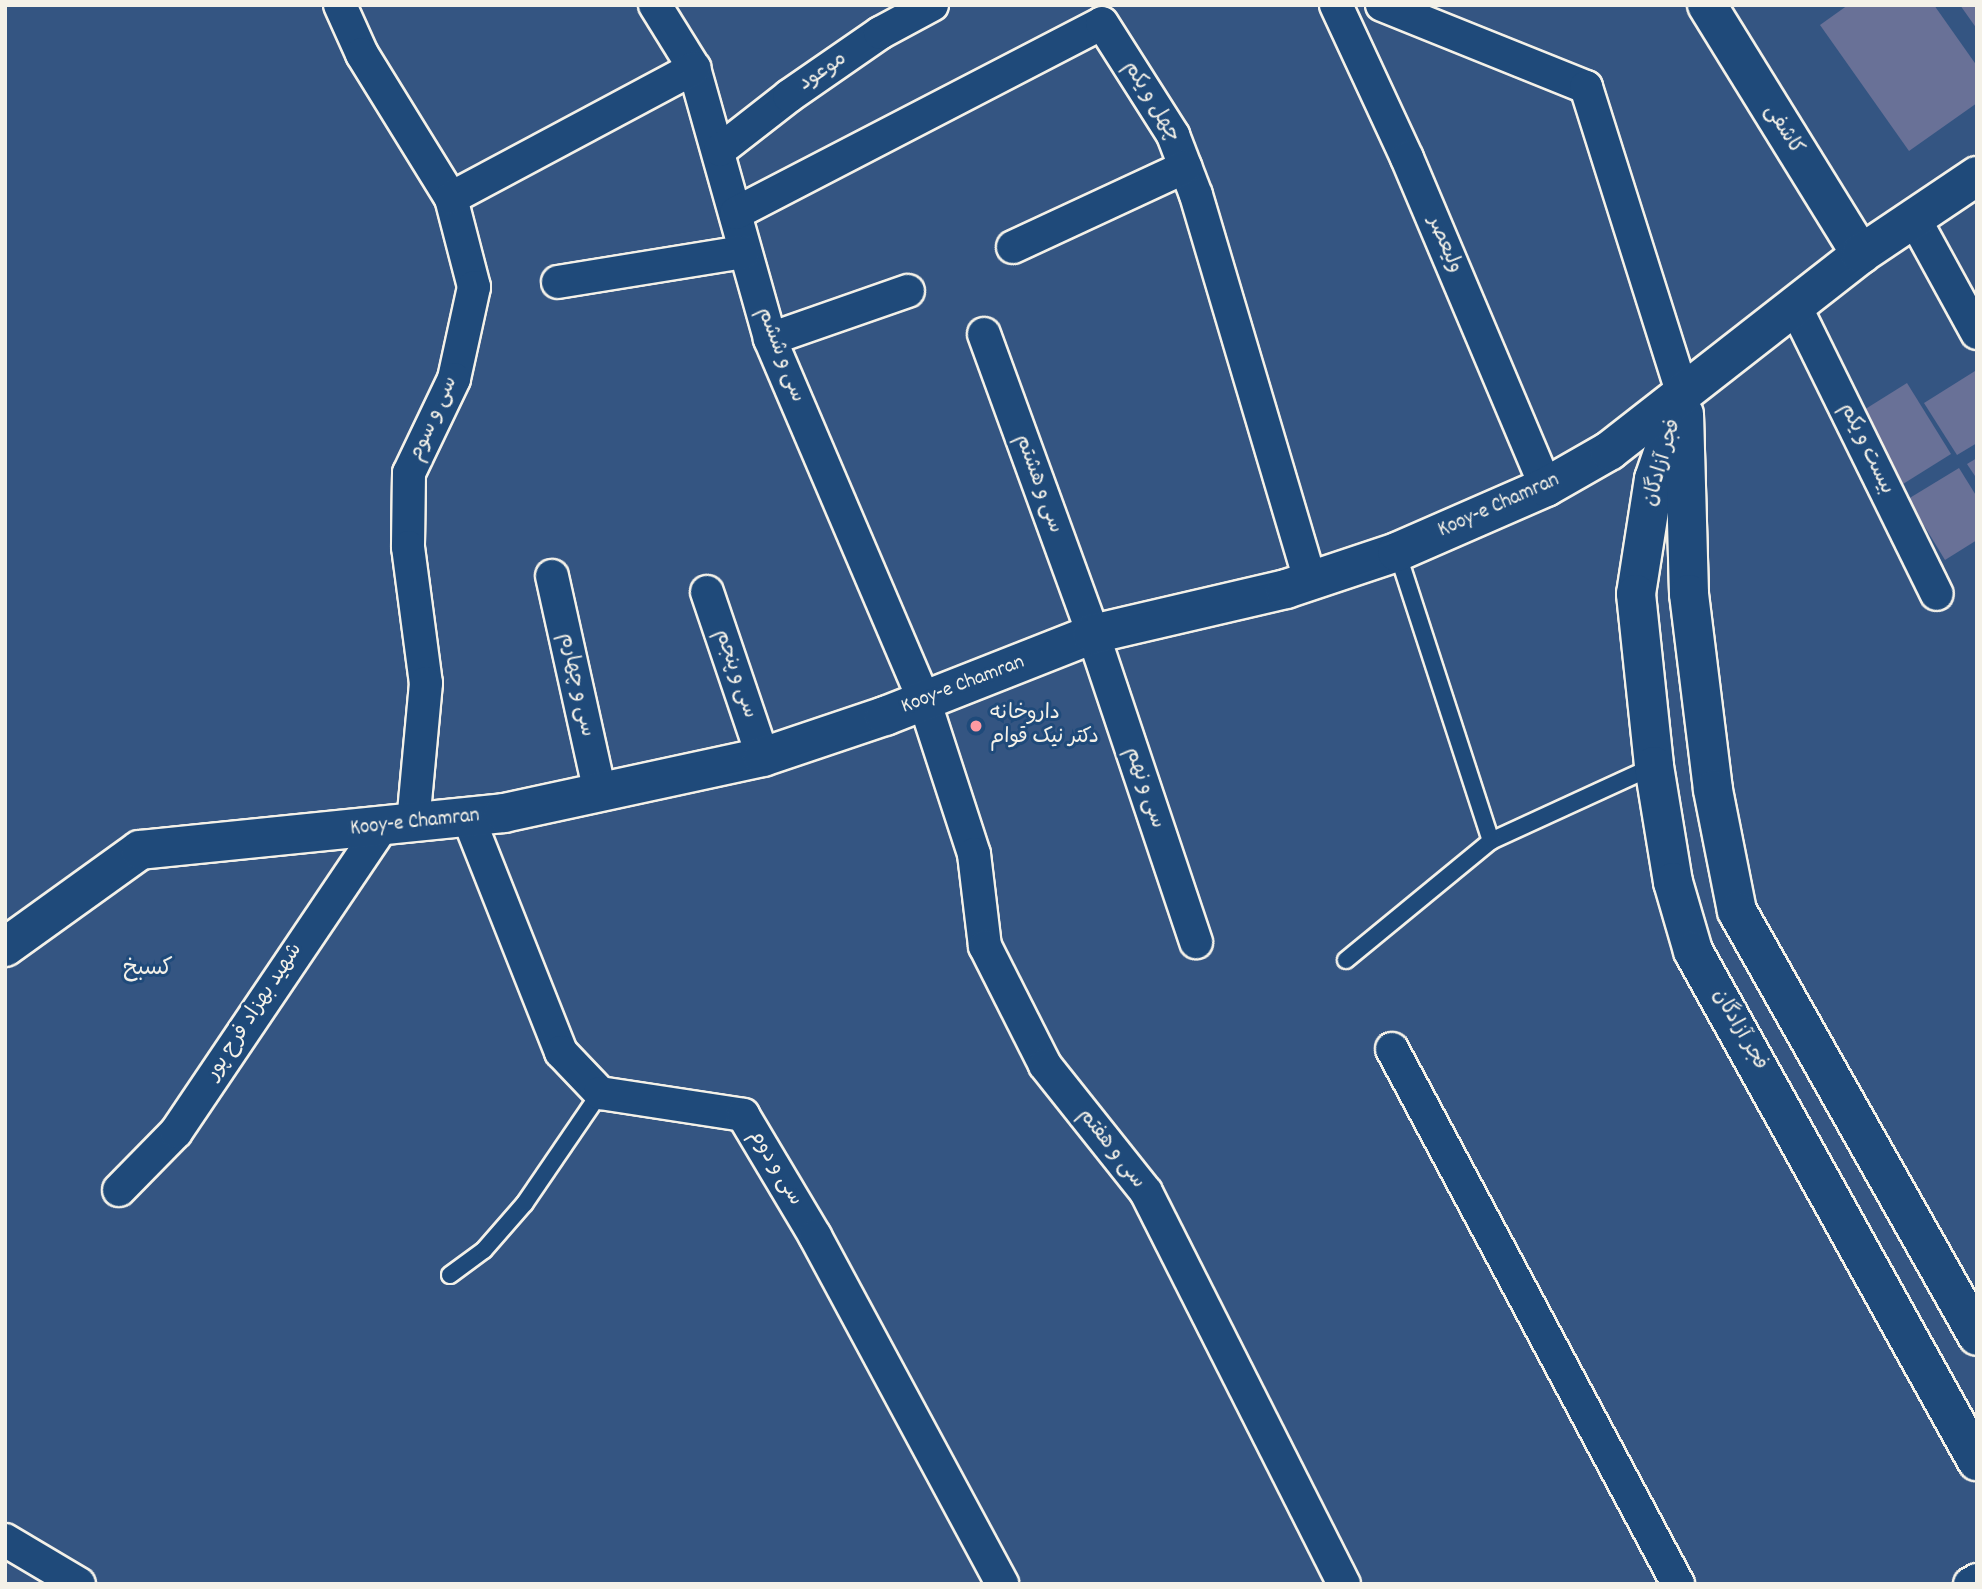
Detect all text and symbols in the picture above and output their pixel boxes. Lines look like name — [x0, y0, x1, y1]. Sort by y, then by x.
street label: موعود — [794, 47, 852, 97]
street label: چهل و یکم — [1117, 57, 1185, 147]
street label: کاشفی — [1758, 100, 1808, 160]
street label: ولیعصر — [1421, 213, 1467, 277]
street label: سی و ششم — [750, 304, 810, 406]
street label: سی و سوم — [404, 373, 464, 465]
street label: بیست و یکم — [1833, 399, 1899, 499]
street label: فجر آزادگان — [1639, 416, 1687, 510]
street label: سی و هشتم — [1008, 431, 1068, 537]
street label: Kooy-e Chamran — [1435, 468, 1563, 544]
street label: سی و پنجم — [708, 626, 762, 722]
street label: سی و چهارم — [553, 631, 599, 739]
street label: Kooy-e Chamran — [898, 650, 1028, 720]
place label: داروخانه دکتر نیک قوام — [990, 701, 1099, 751]
marker: داروخانه دکتر نیک قوام — [968, 718, 984, 734]
street label: سی و نهم — [1118, 744, 1170, 832]
street label: Kooy-e Chamran — [349, 804, 481, 842]
street label: شهید بهزاد فرح پور — [201, 939, 309, 1085]
district label: کسبخ — [123, 956, 173, 984]
street label: فجر آزادگان — [1706, 985, 1772, 1075]
street label: سی و هفتم — [1072, 1104, 1150, 1194]
street label: سی و دوم — [742, 1125, 808, 1211]

